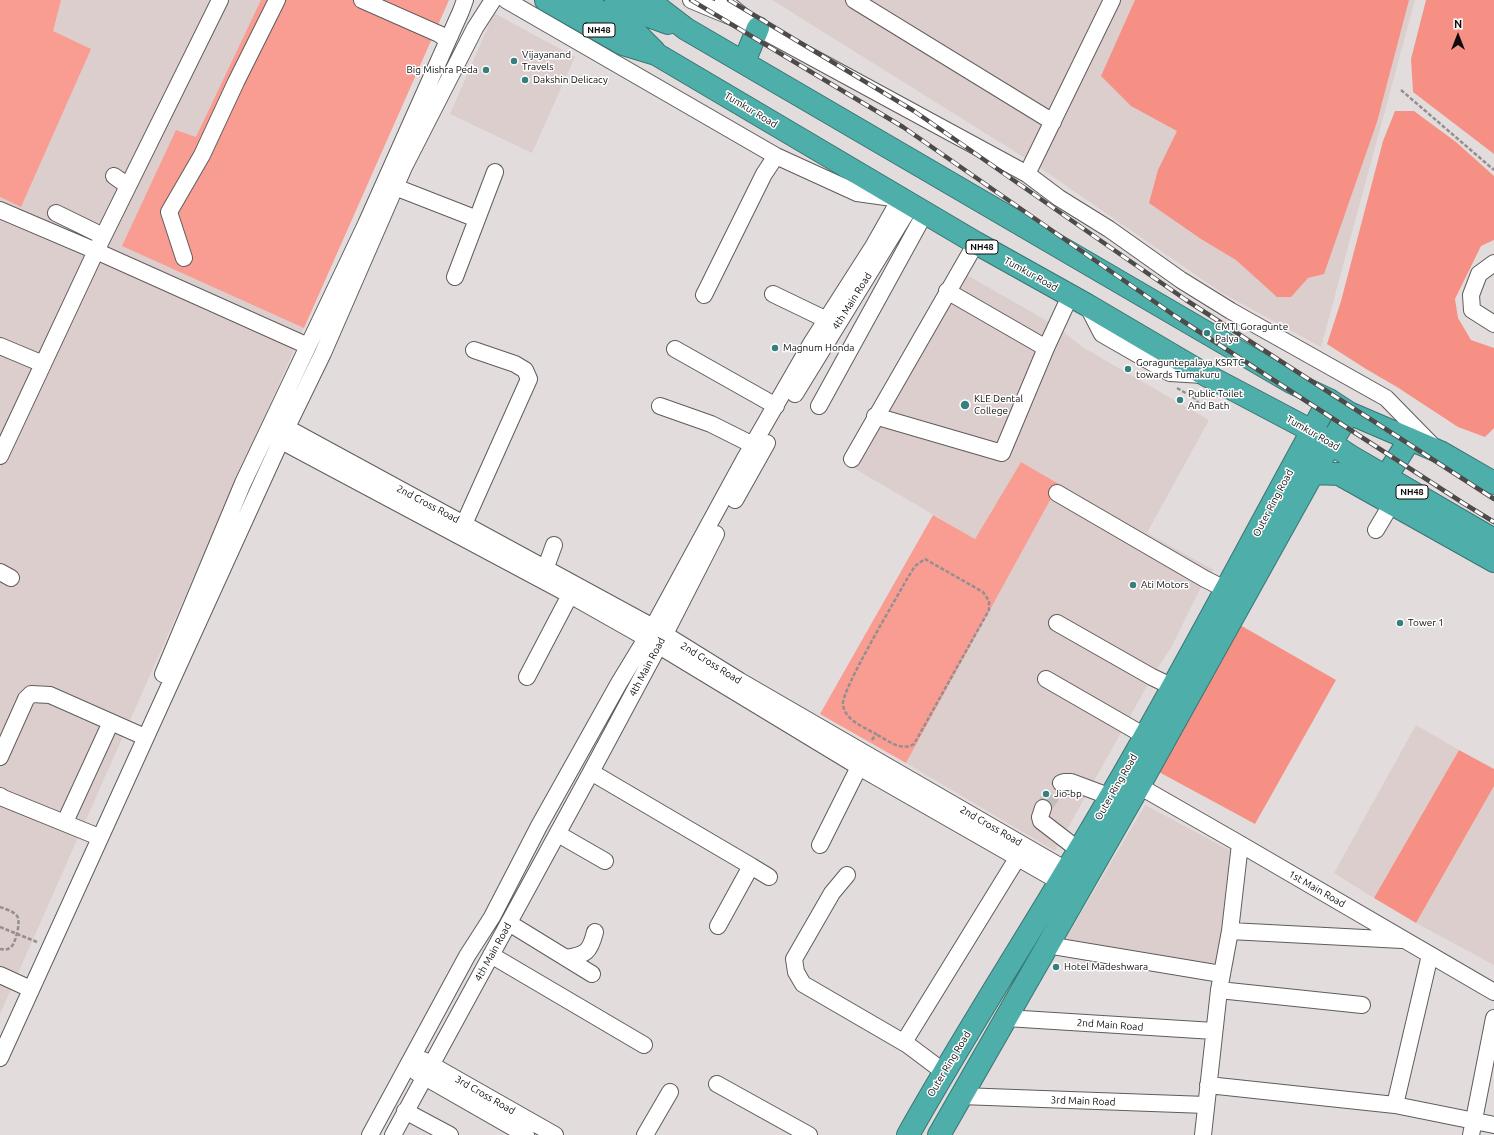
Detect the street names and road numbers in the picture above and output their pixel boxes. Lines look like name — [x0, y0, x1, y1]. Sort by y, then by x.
road number: NH48 — [583, 23, 615, 37]
street label: Tumkur Road — [722, 90, 780, 130]
road number: NH48 — [966, 240, 998, 254]
street label: Tumkur Road — [1002, 254, 1060, 294]
street label: 4th Main Road — [830, 270, 874, 332]
street label: Tumkur Road — [1284, 413, 1342, 453]
street label: Outer Ring Road — [1250, 467, 1296, 539]
street label: 2nd Cross Road — [395, 482, 461, 526]
road number: NH48 — [1396, 485, 1428, 499]
street label: 4th Main Road — [626, 636, 668, 698]
street label: 2nd Cross Road — [678, 640, 744, 686]
street label: Outer Ring Road — [1092, 752, 1140, 822]
street label: 2nd Cross Road — [958, 803, 1024, 849]
street label: 1st Main Road — [1286, 868, 1348, 910]
street label: 4th Main Road — [472, 921, 514, 983]
street label: 2nd Main Road — [1076, 1017, 1144, 1033]
street label: Outer Ring Road — [925, 1029, 973, 1099]
street label: 3rd Cross Road — [453, 1073, 517, 1117]
street label: 3rd Main Road — [1050, 1094, 1116, 1108]

